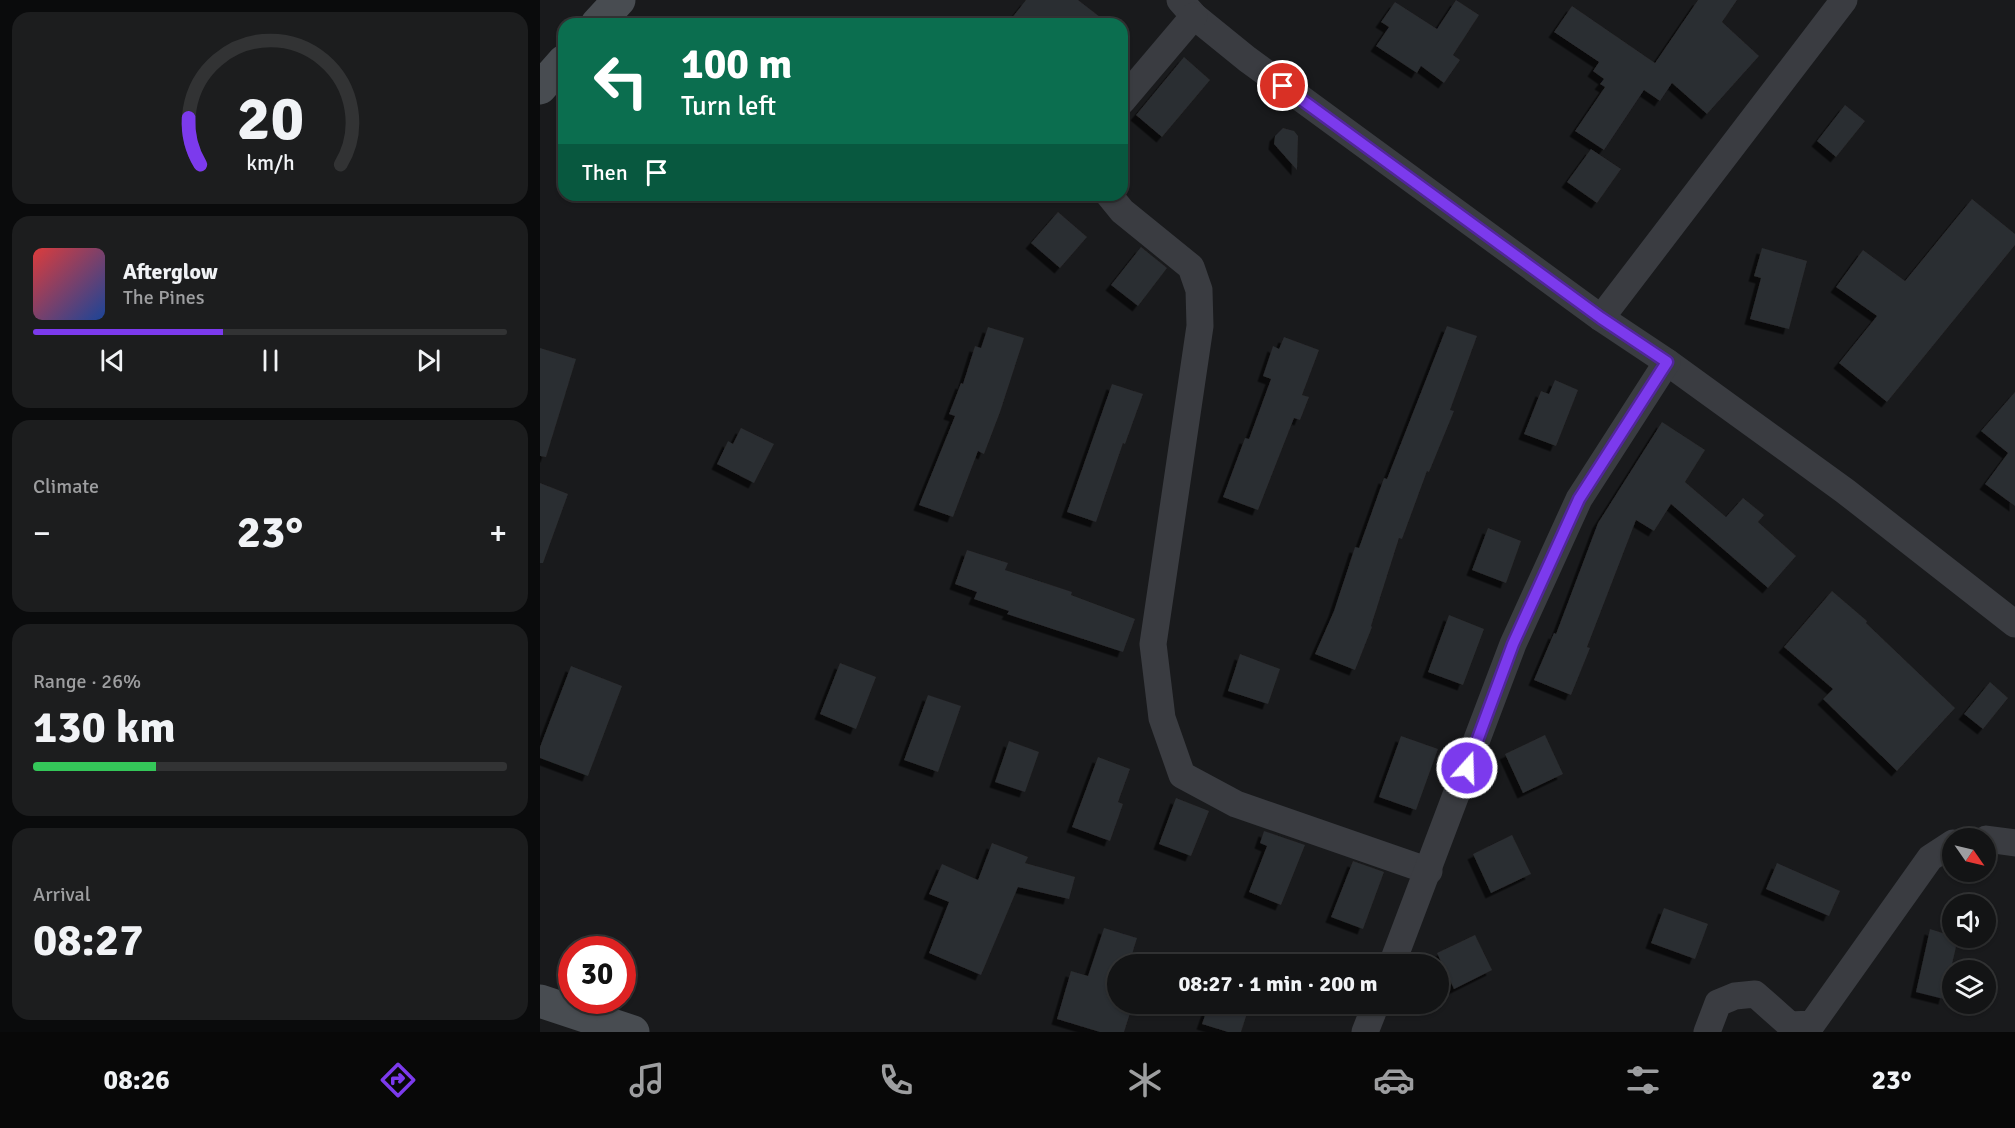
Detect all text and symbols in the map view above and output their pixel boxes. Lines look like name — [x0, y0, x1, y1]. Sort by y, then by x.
text: 100 m — [681, 39, 792, 90]
icon: left — [582, 42, 660, 120]
pin — [1257, 60, 1308, 111]
icon: arrive — [1266, 69, 1299, 102]
text: 20 — [236, 80, 304, 157]
text: Turn left — [681, 90, 776, 123]
text: km/h — [246, 150, 294, 176]
icon: arrive — [640, 156, 673, 189]
text: Then — [582, 159, 628, 186]
text: Afterglow — [123, 258, 218, 285]
text: The Pines — [123, 285, 205, 310]
icon: previous — [96, 344, 129, 377]
icon: pause — [254, 344, 287, 377]
icon: next — [412, 344, 445, 377]
text: Climate — [33, 474, 99, 499]
text: 23° — [237, 505, 303, 560]
text: − — [33, 513, 51, 554]
text: + — [489, 513, 507, 554]
text: Range · 26% — [33, 669, 141, 694]
text: 130 km — [33, 700, 176, 755]
position arrow — [1435, 736, 1499, 800]
north arrow — [1942, 828, 1996, 882]
map controls — [1942, 828, 1996, 1014]
text: Arrival — [33, 882, 91, 907]
button: sound — [1942, 894, 1996, 948]
text: 08:27 — [33, 913, 143, 968]
speed limit sign: 30 — [558, 936, 636, 1014]
button: layers — [1942, 960, 1996, 1014]
text: 08:27 · 1 min · 200 m — [1178, 970, 1378, 997]
icon: directions — [377, 1059, 419, 1101]
icon: music — [626, 1059, 668, 1101]
icon: phone — [875, 1059, 917, 1101]
icon: climate — [1124, 1059, 1166, 1101]
icon: car — [1373, 1059, 1415, 1101]
icon: filters — [1622, 1059, 1664, 1101]
text: 08:26 — [104, 1064, 170, 1097]
text: 23° — [1871, 1064, 1911, 1097]

